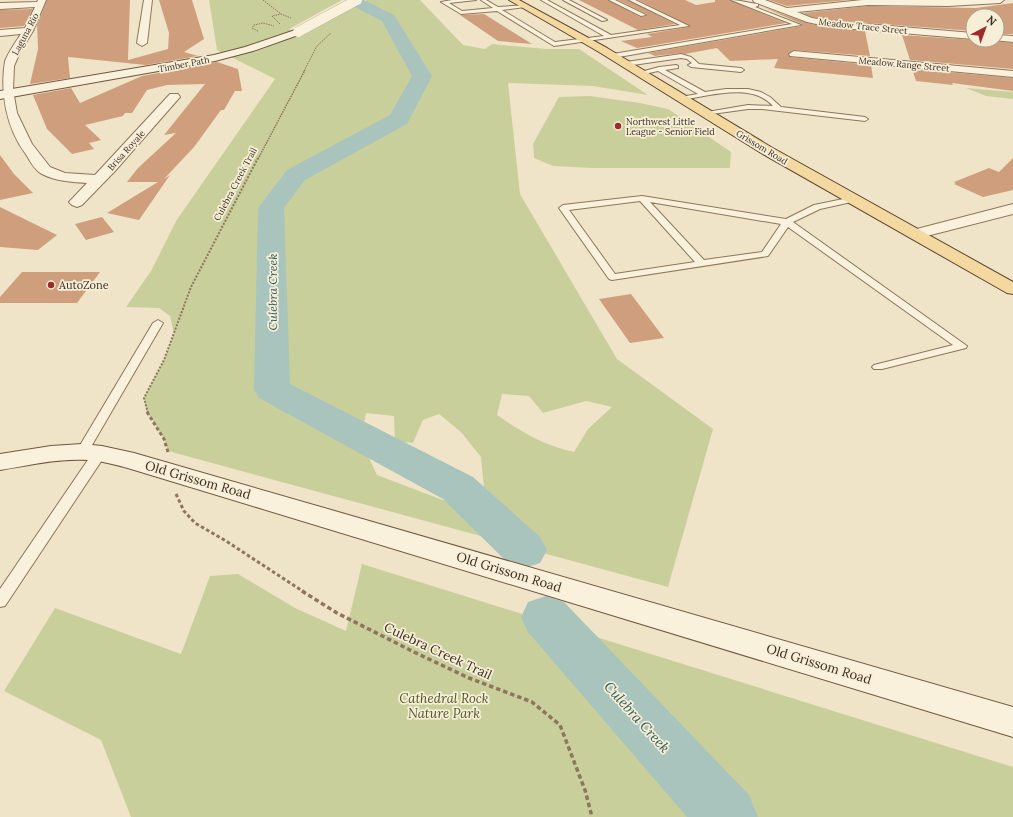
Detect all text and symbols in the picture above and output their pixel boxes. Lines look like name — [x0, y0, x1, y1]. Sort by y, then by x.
north arrow — [965, 8, 1005, 48]
street label: Laguna Rio — [9, 11, 41, 57]
text: N — [984, 12, 1000, 29]
street label: Meadow Trace Street — [818, 16, 909, 36]
street label: Timber Path — [158, 54, 211, 74]
street label: Meadow Range Street — [858, 55, 950, 74]
place label: Northwest Little League - Senior Field — [626, 116, 715, 137]
marker: Northwest Little League - Senior Field — [613, 121, 623, 131]
street label: Brisa Royale — [105, 127, 147, 172]
street label: Grissom Road — [734, 127, 790, 167]
street label: Culebra Creek Trail — [211, 145, 259, 222]
water label: Culebra Creek — [265, 254, 280, 330]
place label: AutoZone — [58, 278, 109, 292]
marker: AutoZone — [46, 280, 56, 290]
street label: Old Grissom Road — [143, 457, 253, 503]
street label: Old Grissom Road — [454, 548, 564, 596]
street label: Culebra Creek Trail — [381, 619, 495, 684]
street label: Old Grissom Road — [764, 640, 874, 688]
water label: Culebra Creek — [600, 678, 674, 756]
park label: Cathedral Rock Nature Park — [399, 690, 489, 722]

